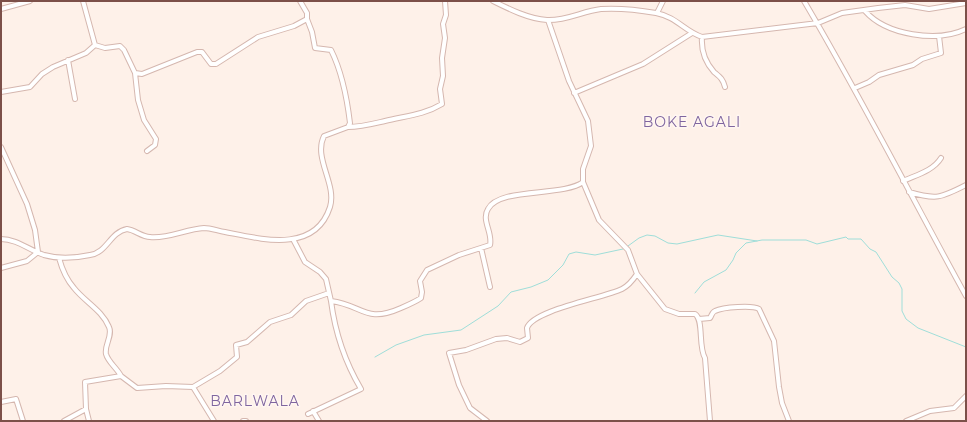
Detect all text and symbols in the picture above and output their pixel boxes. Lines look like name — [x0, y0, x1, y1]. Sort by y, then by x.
district label: BOKE AGALI — [643, 113, 741, 131]
district label: BARLWALA — [210, 392, 300, 410]

